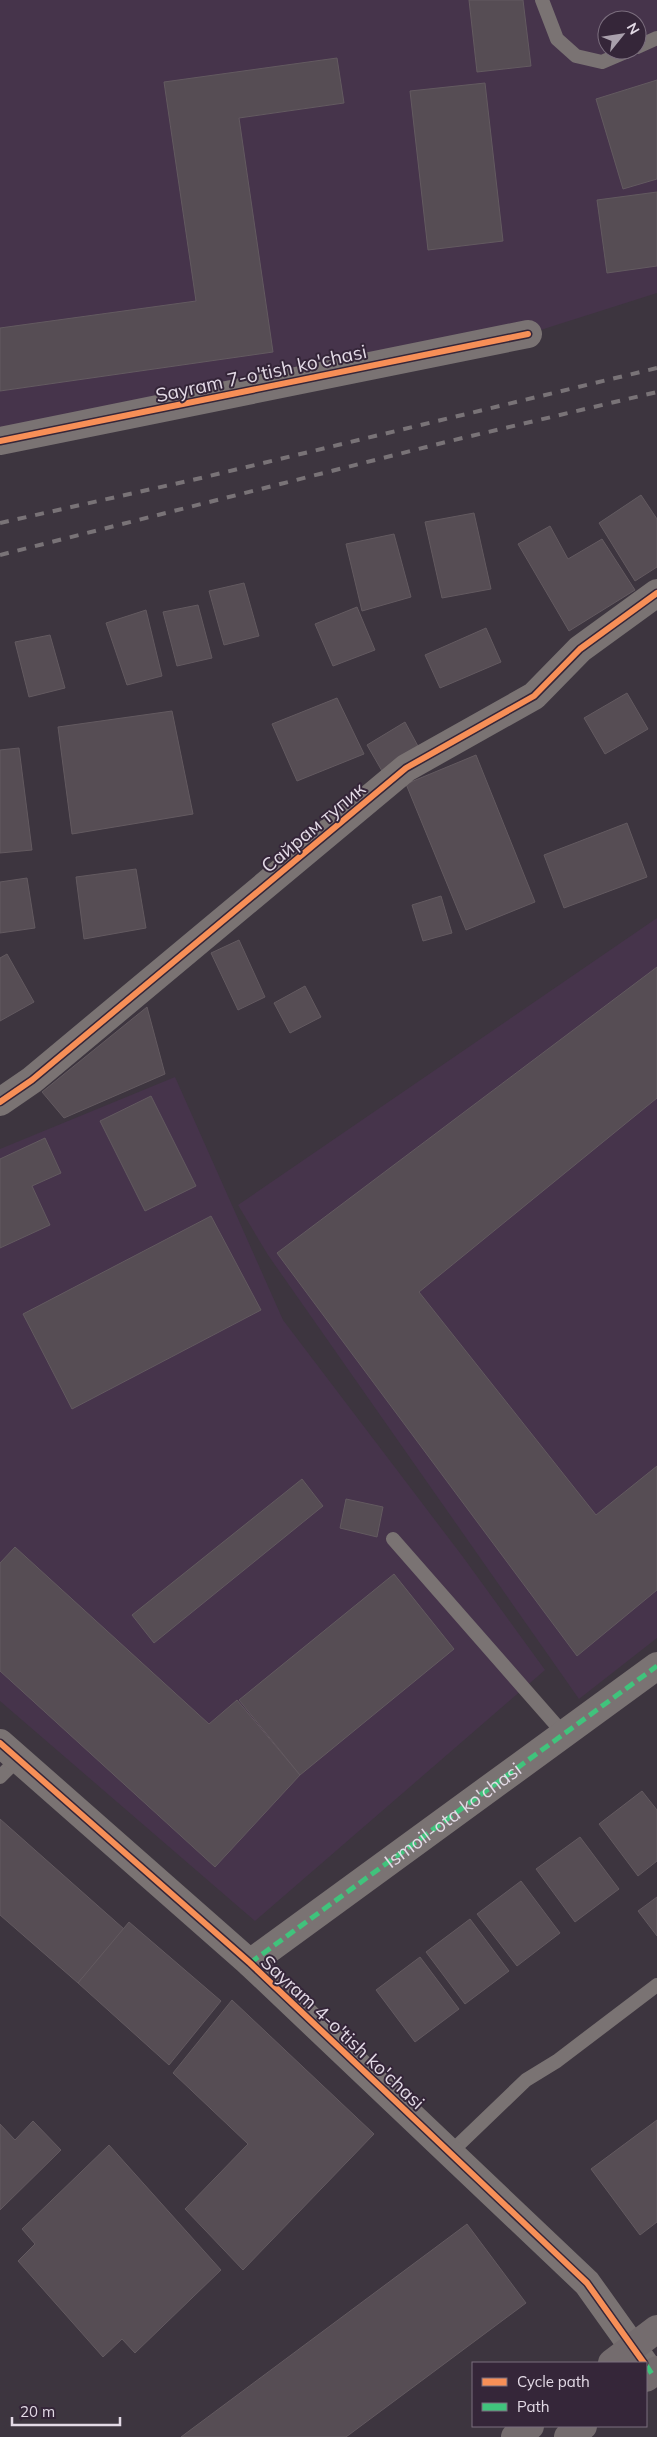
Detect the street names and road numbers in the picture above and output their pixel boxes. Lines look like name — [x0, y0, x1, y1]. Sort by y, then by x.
street label: Sayram 7-o'tish ko'chasi — [153, 339, 369, 407]
street label: Сайрам тупик — [256, 776, 370, 877]
street label: Ismoil-ota ko'chasi — [380, 1757, 526, 1873]
street label: Sayram 4-o'tish ko'chasi — [256, 1950, 430, 2114]

